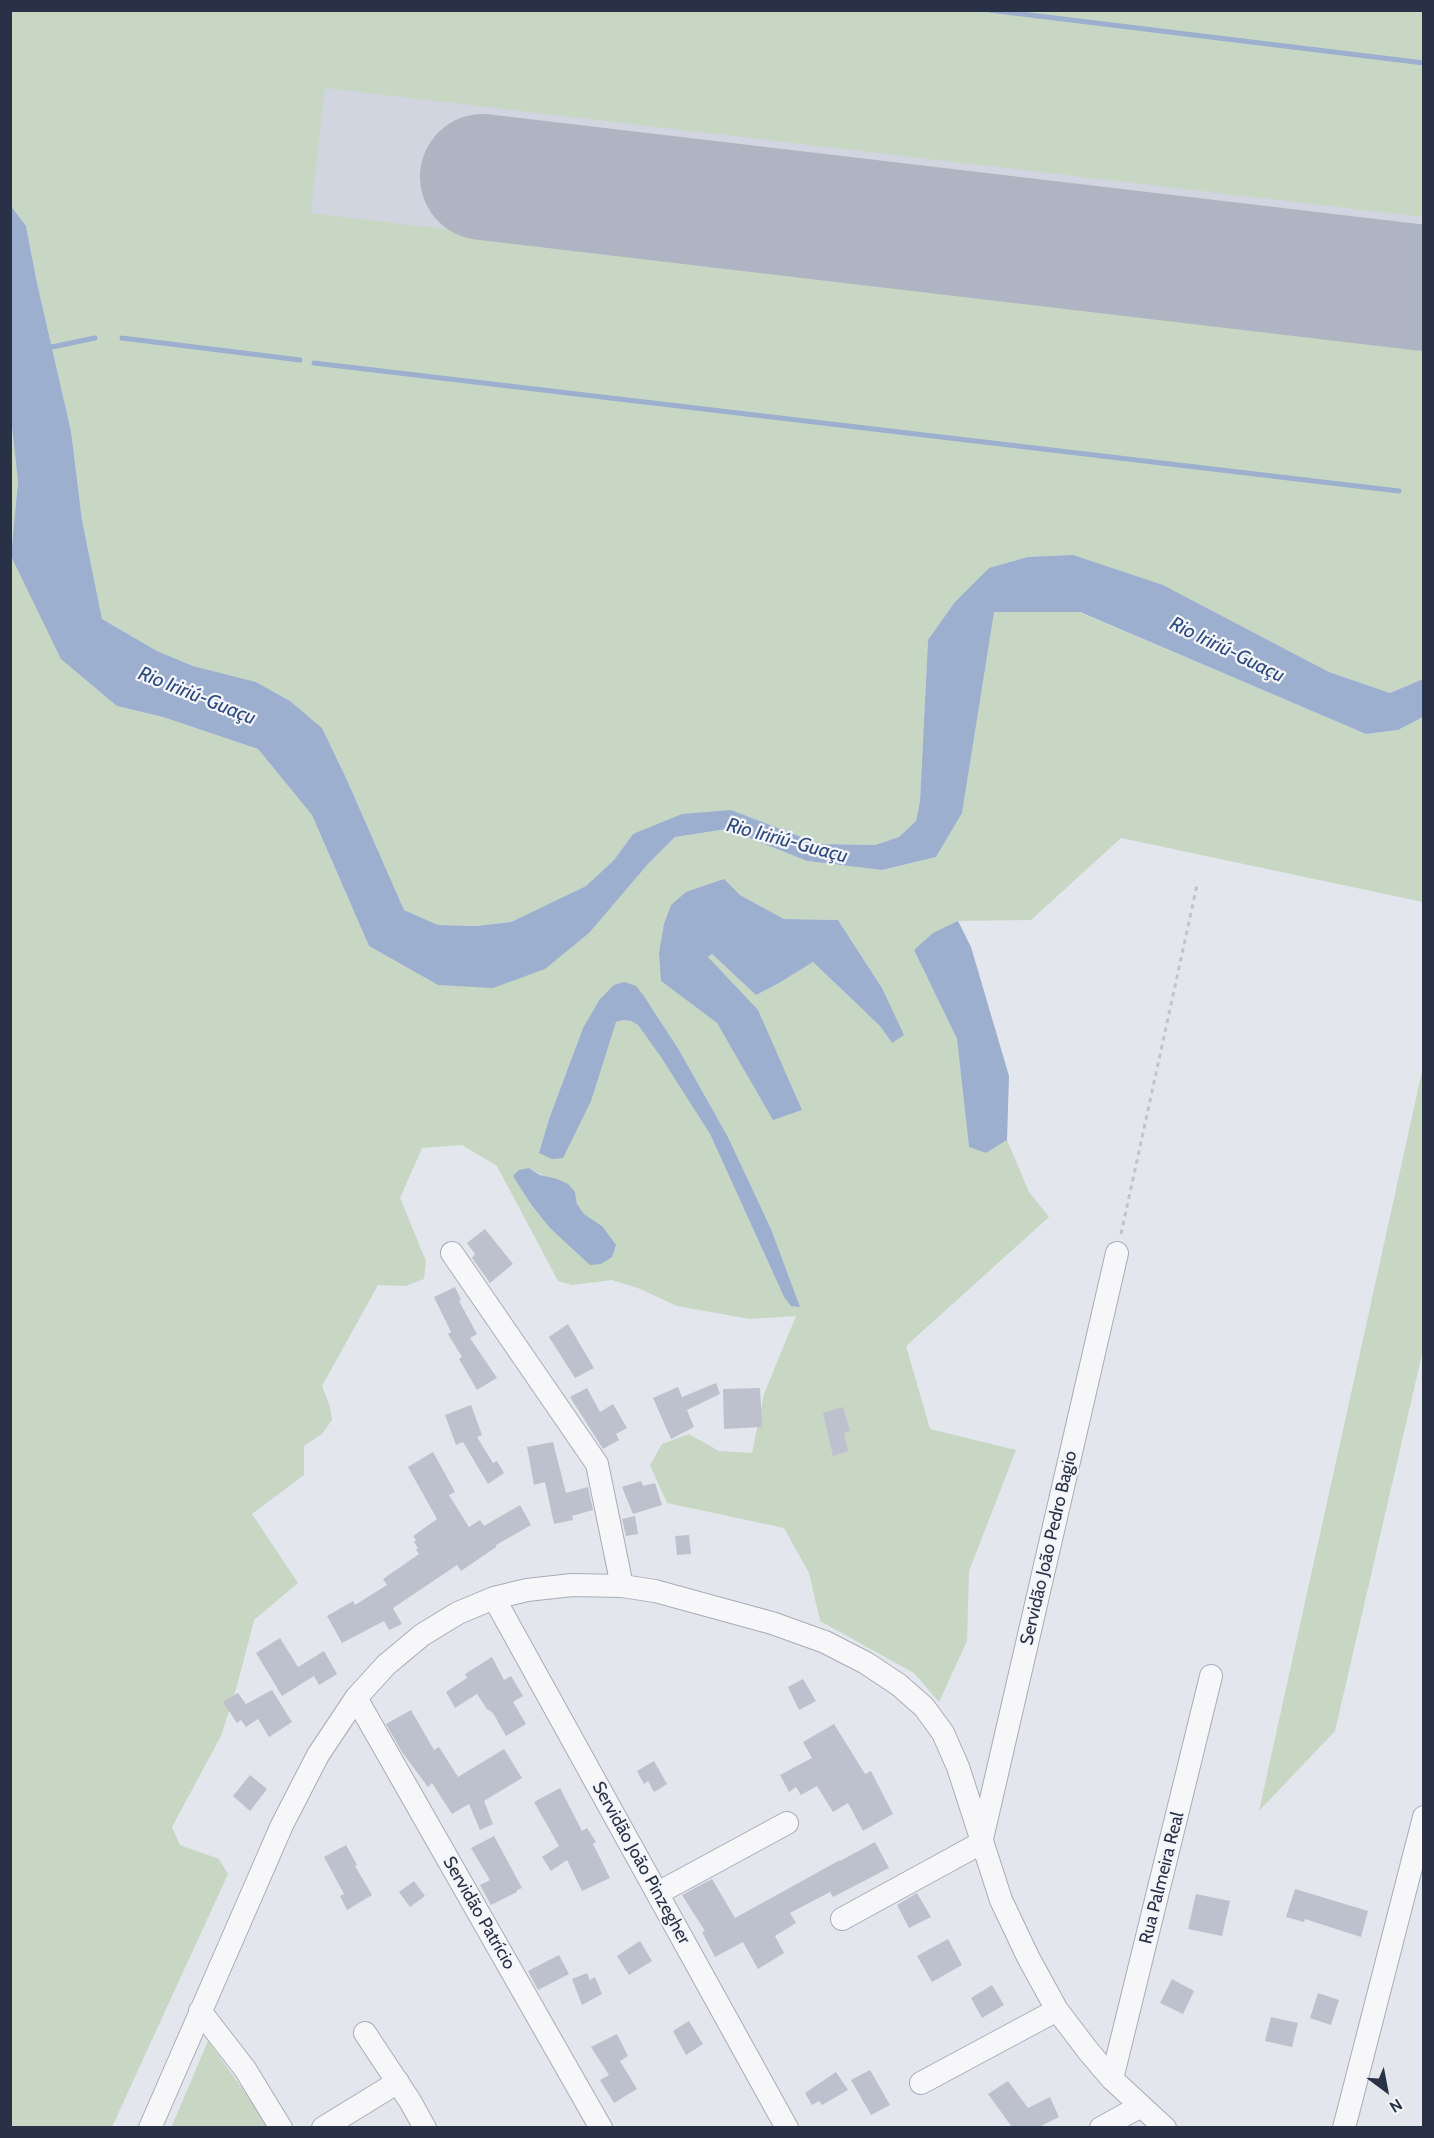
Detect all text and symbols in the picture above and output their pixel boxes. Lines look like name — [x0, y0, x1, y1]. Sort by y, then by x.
water label: Rio Iririú-Guaçu — [1166, 612, 1288, 688]
water label: Rio Iririú-Guaçu — [135, 662, 259, 730]
water label: Rio Iririú-Guaçu — [724, 813, 850, 869]
street label: Servidão João Pedro Bagio — [1016, 1449, 1082, 1647]
street label: Servidão João Pinzegher — [587, 1778, 695, 1948]
street label: Rua Palmeira Real — [1135, 1810, 1189, 1946]
street label: Servidão Patrício — [438, 1853, 520, 1973]
north arrow — [1356, 2060, 1416, 2120]
text: N — [1386, 2095, 1406, 2117]

